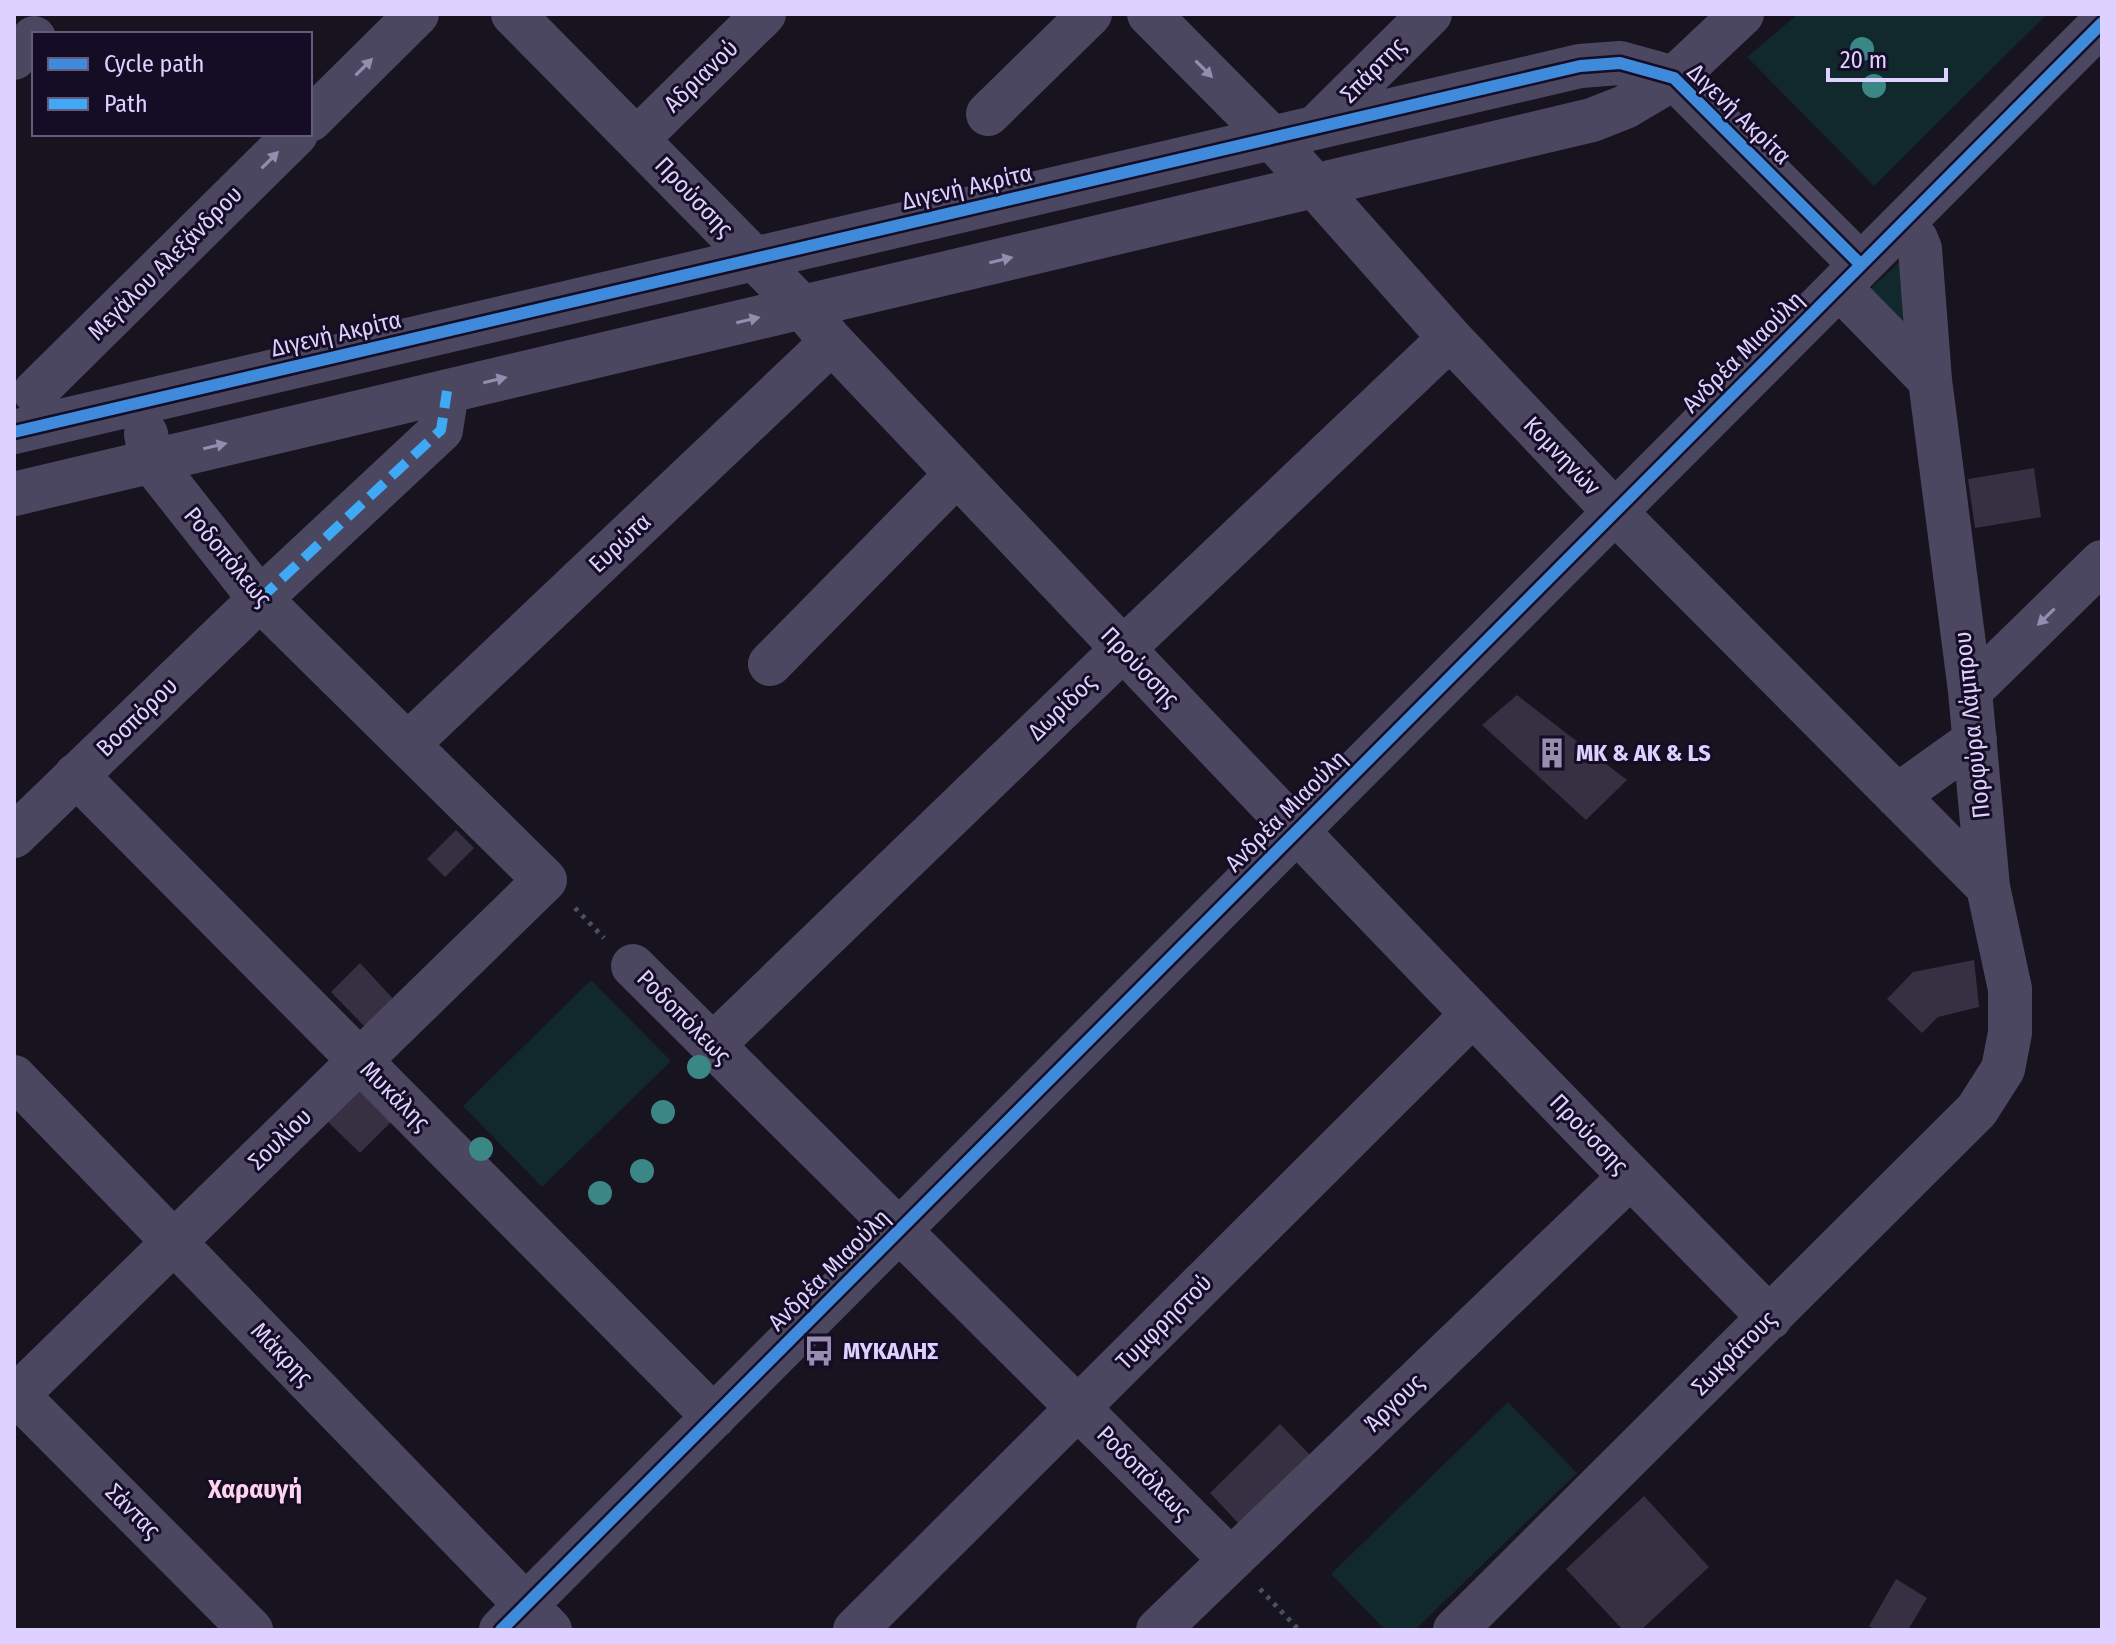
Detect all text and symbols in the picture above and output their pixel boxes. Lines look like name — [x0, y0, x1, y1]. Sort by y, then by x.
legend — [32, 32, 312, 136]
street label: Σπάρτης — [1335, 32, 1411, 108]
scale bar — [1828, 32, 1946, 82]
street label: Αδριανού — [658, 34, 744, 118]
text: 20 m — [1840, 46, 1887, 74]
text: Cycle path — [104, 50, 204, 78]
one-way arrow — [354, 58, 373, 77]
street label: Διγενή Ακρίτα — [1682, 58, 1796, 170]
one-way arrow — [1194, 60, 1213, 78]
text: Path — [104, 90, 148, 118]
one-way arrow — [260, 151, 279, 170]
street label: Προύσσης — [649, 151, 739, 243]
street label: Διγενή Ακρίτα — [899, 158, 1035, 216]
street label: Μεγάλου Αλεξάνδρου — [82, 180, 248, 346]
one-way arrow — [989, 253, 1014, 266]
street label: Ανδρέα Μιαούλη — [1676, 285, 1810, 419]
street label: Διγενή Ακρίτα — [268, 305, 404, 363]
one-way arrow — [736, 313, 761, 326]
one-way arrow — [483, 373, 508, 386]
street label: Κομνηνών — [1518, 411, 1607, 501]
one-way arrow — [203, 439, 228, 452]
street label: Ροδοπόλεως — [178, 502, 278, 612]
street label: Ευρώτα — [583, 507, 657, 579]
one-way arrow — [2037, 607, 2056, 625]
street label: Προύσσης — [1095, 621, 1185, 713]
street label: Πορφύρα Λάμπρου — [1948, 630, 1996, 820]
street label: Δωρίδος — [1022, 668, 1102, 746]
street label: Βοσπόρου — [91, 672, 183, 762]
building icon: MK & AK & LS — [1535, 736, 1569, 770]
place label: MK & AK & LS — [1576, 739, 1711, 767]
street label: Ανδρέα Μιαούλη — [1219, 744, 1353, 878]
street label: Ροδοπόλεως — [631, 964, 737, 1070]
street label: Μυκάλης — [354, 1055, 436, 1137]
street label: Προύσσης — [1544, 1088, 1634, 1180]
street label: Σουλίου — [243, 1102, 317, 1176]
street label: Ανδρέα Μιαούλη — [762, 1203, 896, 1337]
street label: Τυμφρηστού — [1110, 1268, 1218, 1376]
street label: Σωκράτους — [1686, 1305, 1782, 1401]
street label: Μάκρης — [245, 1317, 319, 1391]
bus stop icon: ΜΥΚΑΛΗΣ — [802, 1334, 836, 1368]
place label: ΜΥΚΑΛΗΣ — [843, 1337, 938, 1365]
street label: Άργους — [1359, 1368, 1429, 1438]
street label: Ροδοπόλεως — [1091, 1420, 1197, 1526]
district label: Χαραυγή — [207, 1474, 302, 1505]
street label: Σάντας — [100, 1478, 166, 1544]

